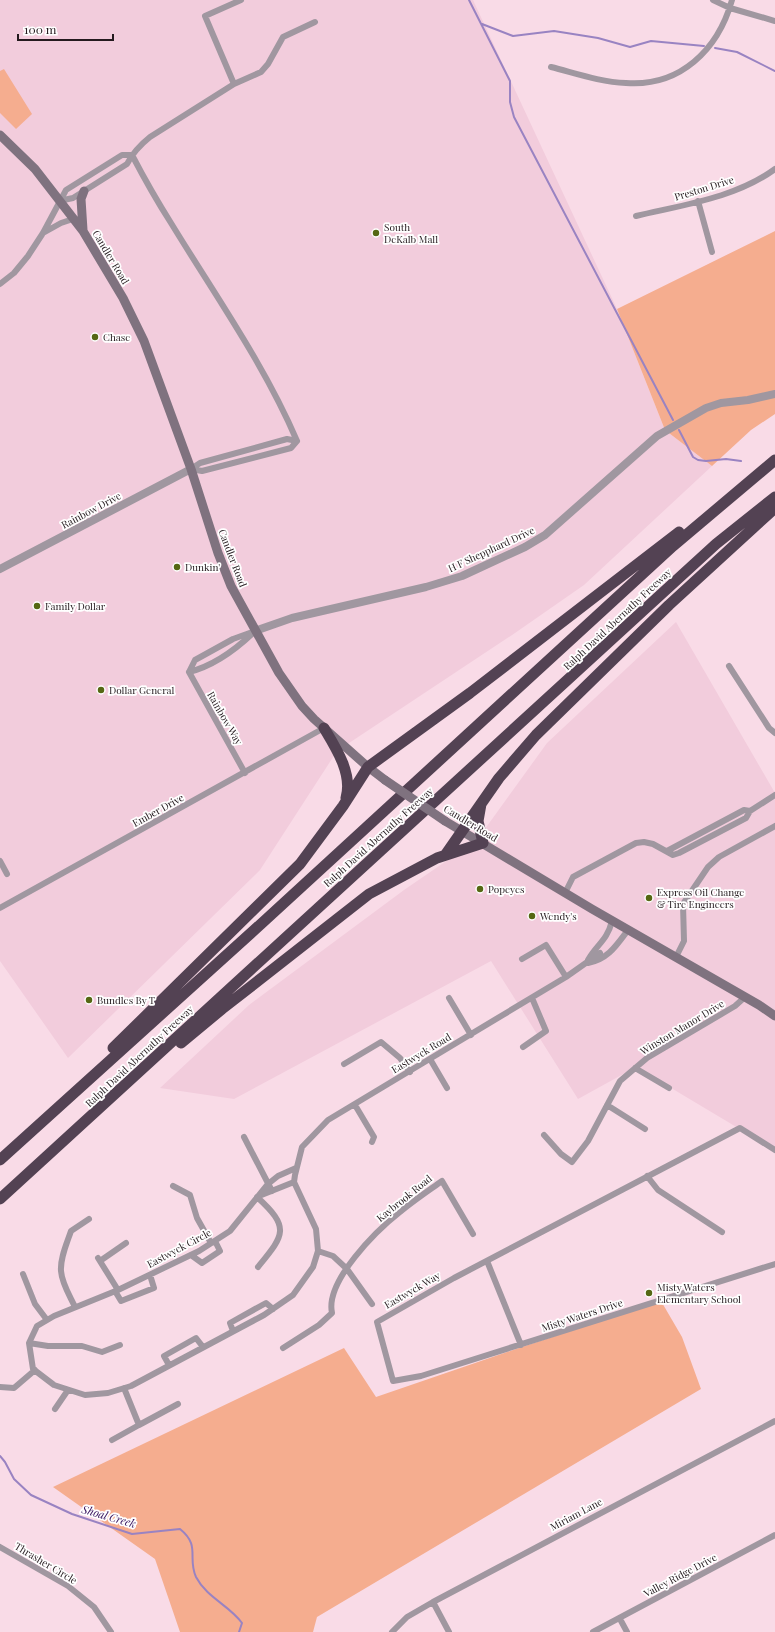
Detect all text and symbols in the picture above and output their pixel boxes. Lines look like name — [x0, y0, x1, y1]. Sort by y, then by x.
scale bar — [18, 16, 113, 42]
text: 100 m — [24, 21, 57, 37]
street label: Preston Drive — [673, 172, 735, 204]
place label: South DeKalb Mall — [384, 220, 438, 246]
street label: Candler Road — [89, 227, 133, 287]
marker: South DeKalb Mall — [371, 228, 381, 238]
place label: Chase — [103, 330, 130, 344]
marker: Chase — [90, 332, 100, 342]
street label: Rainbow Drive — [59, 488, 123, 532]
street label: H F Shepphard Drive — [446, 523, 536, 575]
street label: Candler Road — [216, 527, 251, 589]
place label: Dunkin' — [185, 560, 220, 574]
marker: Dunkin' — [172, 562, 182, 572]
street label: Ralph David Abernathy Freeway — [560, 565, 674, 673]
place label: Family Dollar — [45, 599, 106, 613]
marker: Family Dollar — [32, 601, 42, 611]
place label: Dollar General — [109, 683, 175, 697]
marker: Dollar General — [96, 685, 106, 695]
street label: Rainbow Way — [204, 689, 246, 747]
street label: Ralph David Abernathy Freeway — [320, 784, 436, 890]
street label: Ember Drive — [130, 790, 186, 830]
street label: Candler Road — [441, 801, 501, 845]
place label: Popeyes — [488, 882, 524, 896]
marker: Popeyes — [475, 884, 485, 894]
place label: Express Oil Change & Tire Engineers — [657, 885, 744, 911]
marker: Express Oil Change & Tire Engineers — [644, 893, 654, 903]
place label: Wendy's — [539, 909, 577, 923]
marker: Wendy's — [527, 911, 537, 921]
place label: Bundles By T — [97, 993, 155, 1007]
marker: Bundles By T — [84, 995, 94, 1005]
street label: Winston Manor Drive — [636, 996, 727, 1058]
street label: Ralph David Abernathy Freeway — [82, 1002, 196, 1110]
street label: Eastwyck Road — [389, 1030, 454, 1076]
street label: Kaybrook Road — [373, 1171, 435, 1225]
street label: Eastwyck Circle — [144, 1225, 214, 1271]
street label: Eastwyck Way — [381, 1268, 443, 1312]
place label: Misty Waters Elementary School — [657, 1280, 741, 1306]
marker: Misty Waters Elementary School — [644, 1288, 654, 1298]
street label: Misty Waters Drive — [540, 1295, 624, 1335]
street label: Miriam Lane — [547, 1494, 605, 1534]
water label: Shoal Creek — [79, 1501, 138, 1531]
street label: Thrasher Circle — [12, 1539, 80, 1587]
street label: Valley Ridge Drive — [640, 1550, 719, 1601]

